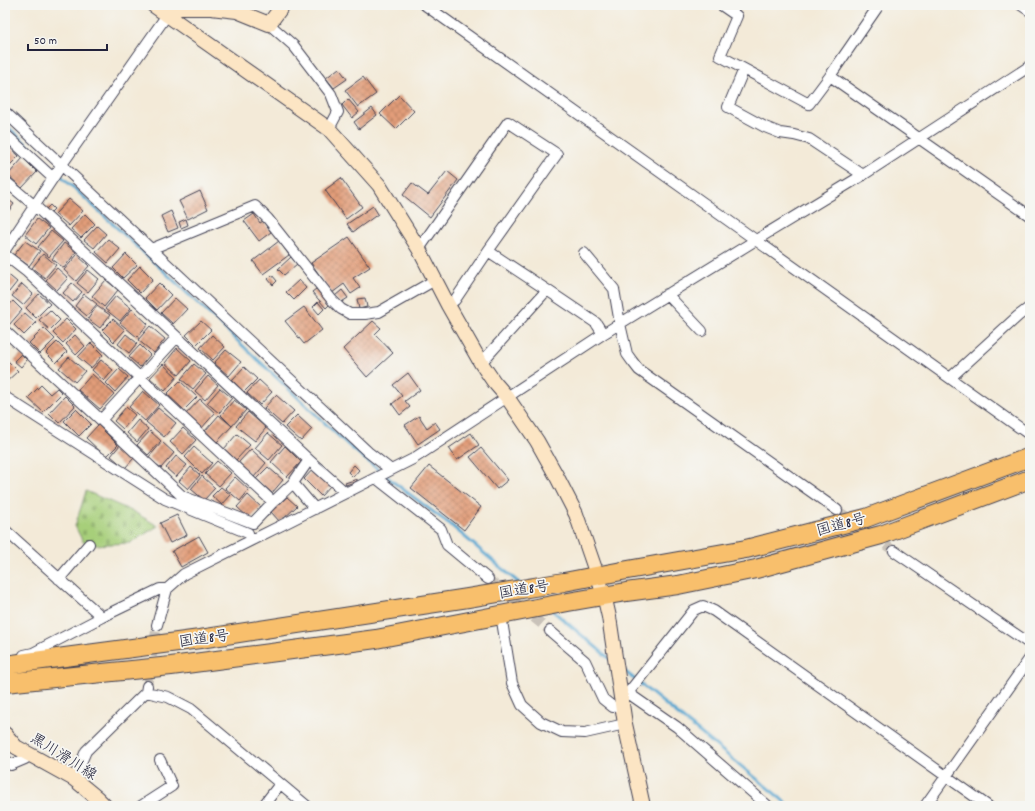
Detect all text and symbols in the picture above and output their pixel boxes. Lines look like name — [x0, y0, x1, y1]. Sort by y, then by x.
scale bar — [28, 26, 107, 52]
text: 50 m — [34, 33, 57, 50]
street label: 国道8号 — [814, 509, 869, 543]
street label: 国道8号 — [497, 576, 551, 606]
street label: 国道8号 — [177, 626, 231, 654]
street label: 黒川滑川線 — [25, 728, 101, 787]

